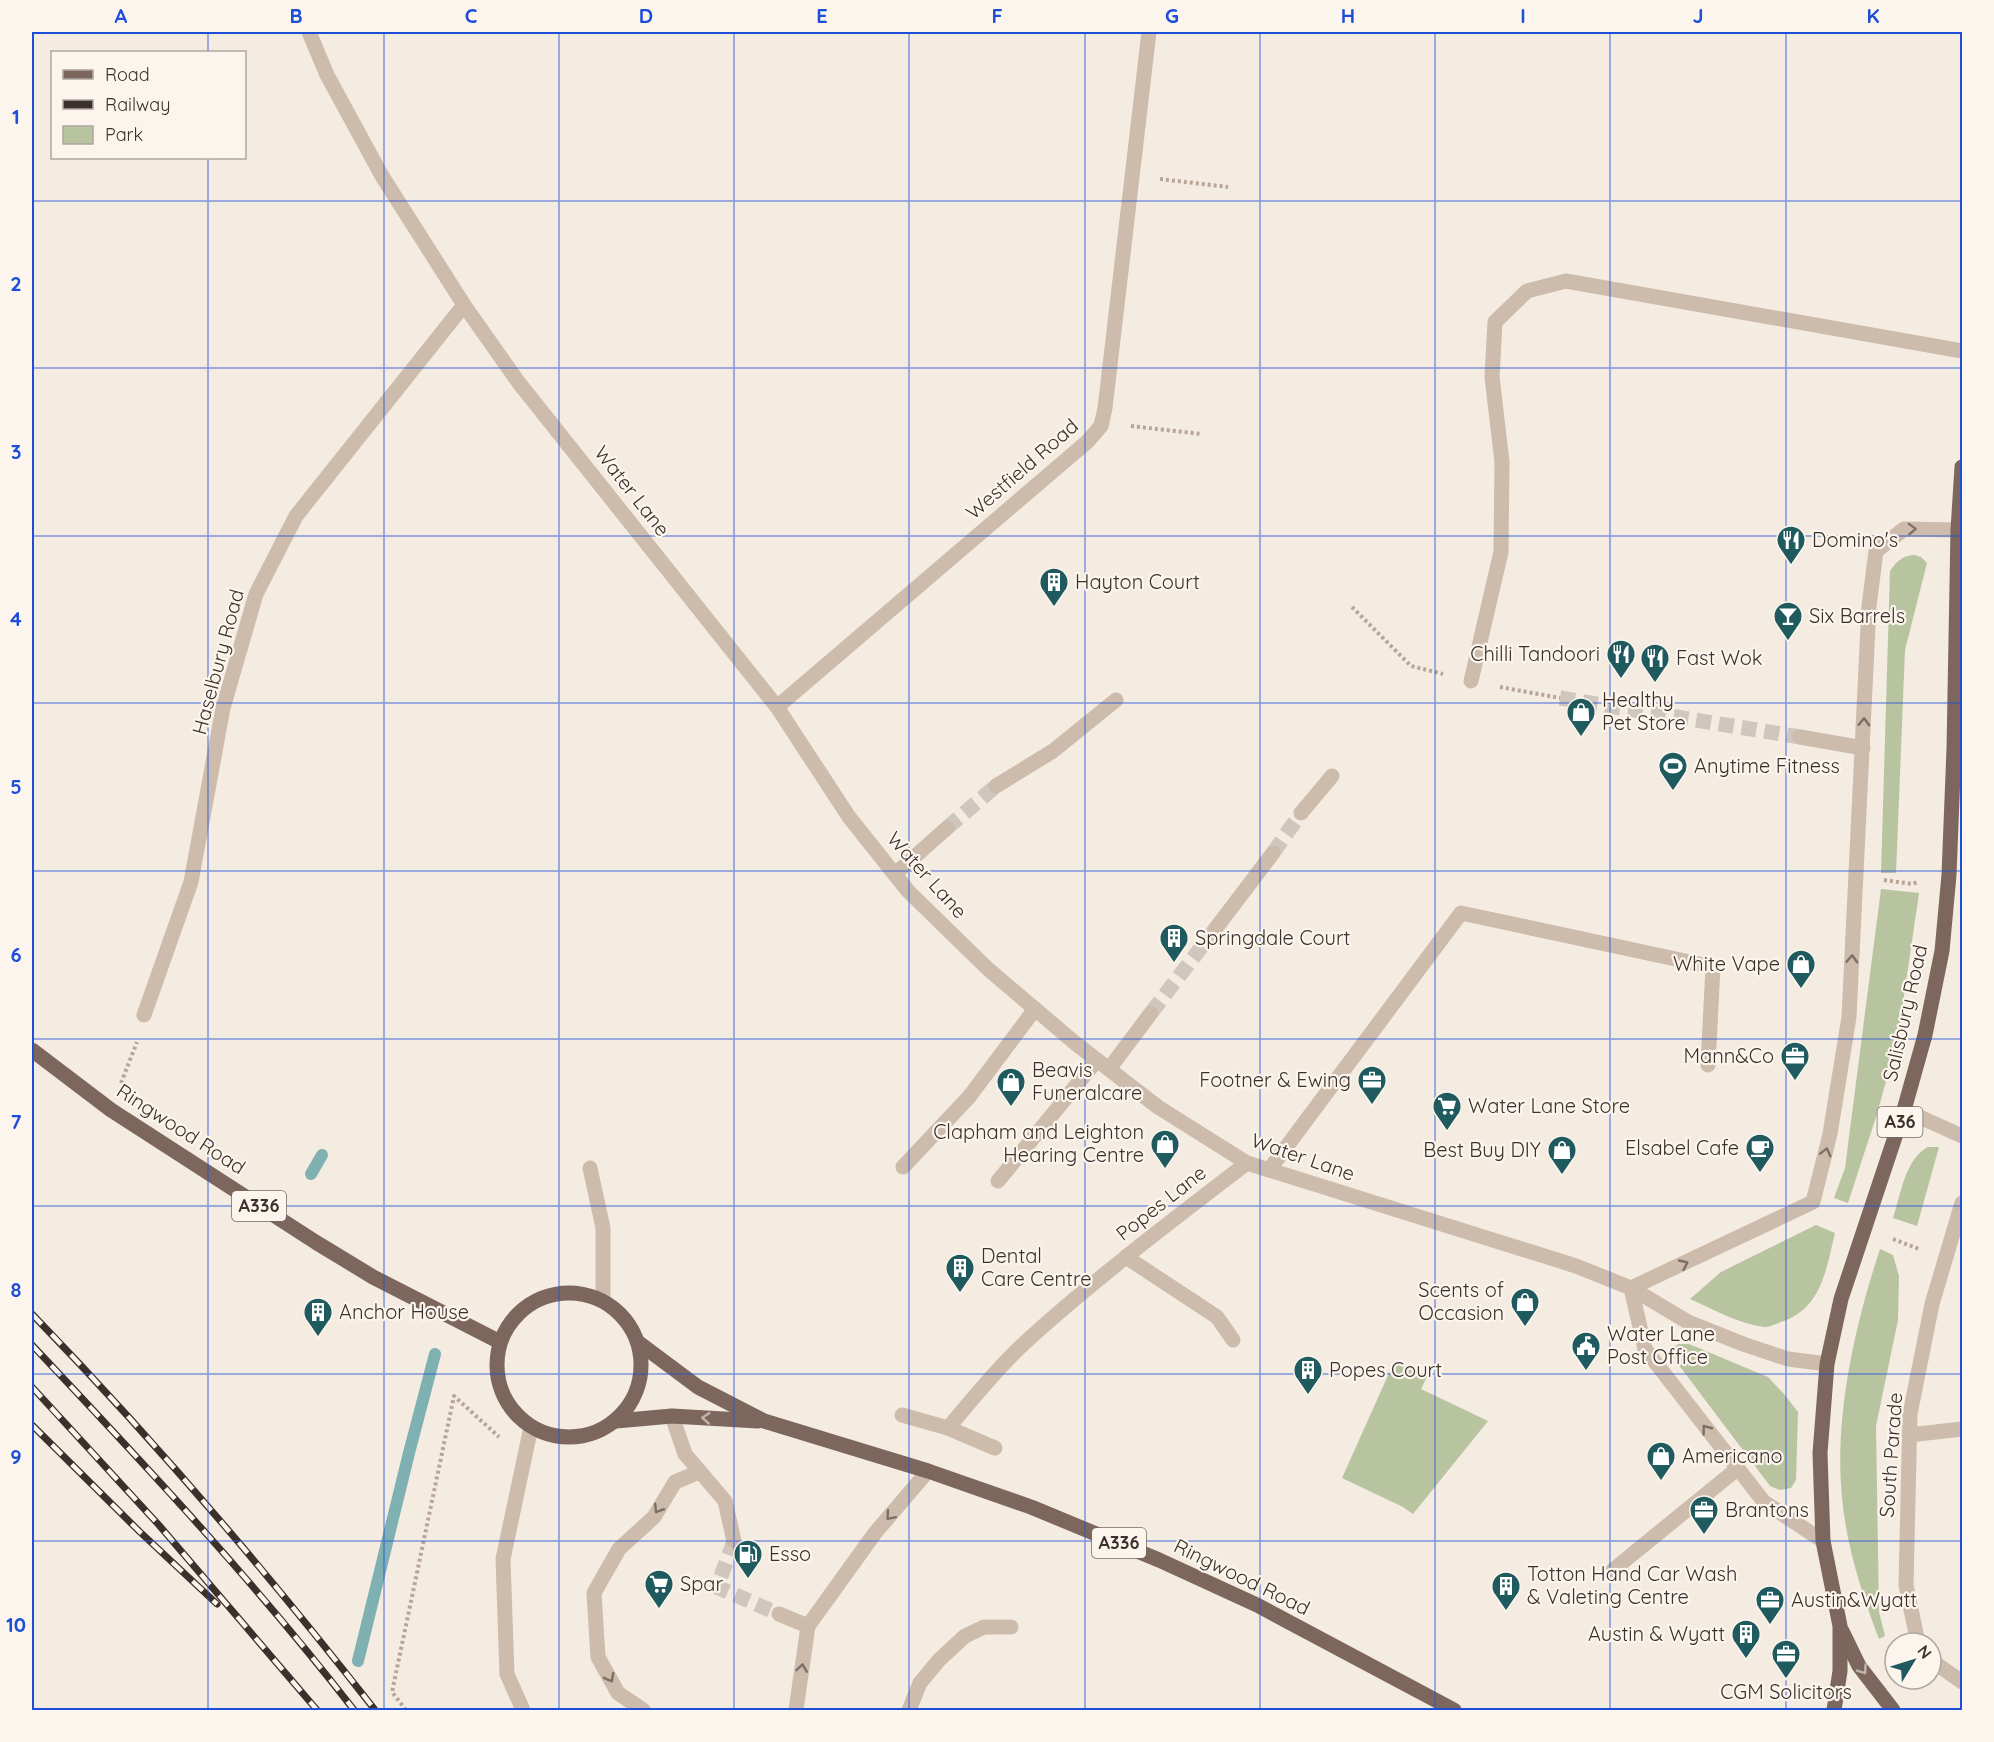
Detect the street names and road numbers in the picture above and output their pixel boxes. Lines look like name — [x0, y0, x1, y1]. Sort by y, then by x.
street label: Westfield Road — [960, 413, 1083, 524]
street label: Water Lane — [589, 440, 675, 541]
street label: Haselbury Road — [186, 586, 249, 737]
street label: Water Lane — [882, 826, 973, 923]
street label: Salisbury Road — [1877, 942, 1932, 1084]
street label: Ringwood Road — [112, 1078, 250, 1179]
road number: A36 — [1878, 1107, 1922, 1137]
street label: Water Lane — [1248, 1127, 1358, 1186]
street label: Popes Lane — [1111, 1160, 1211, 1246]
road number: A336 — [232, 1191, 286, 1221]
street label: South Parade — [1874, 1392, 1907, 1518]
road number: A336 — [1092, 1528, 1146, 1558]
street label: Ringwood Road — [1170, 1533, 1314, 1620]

